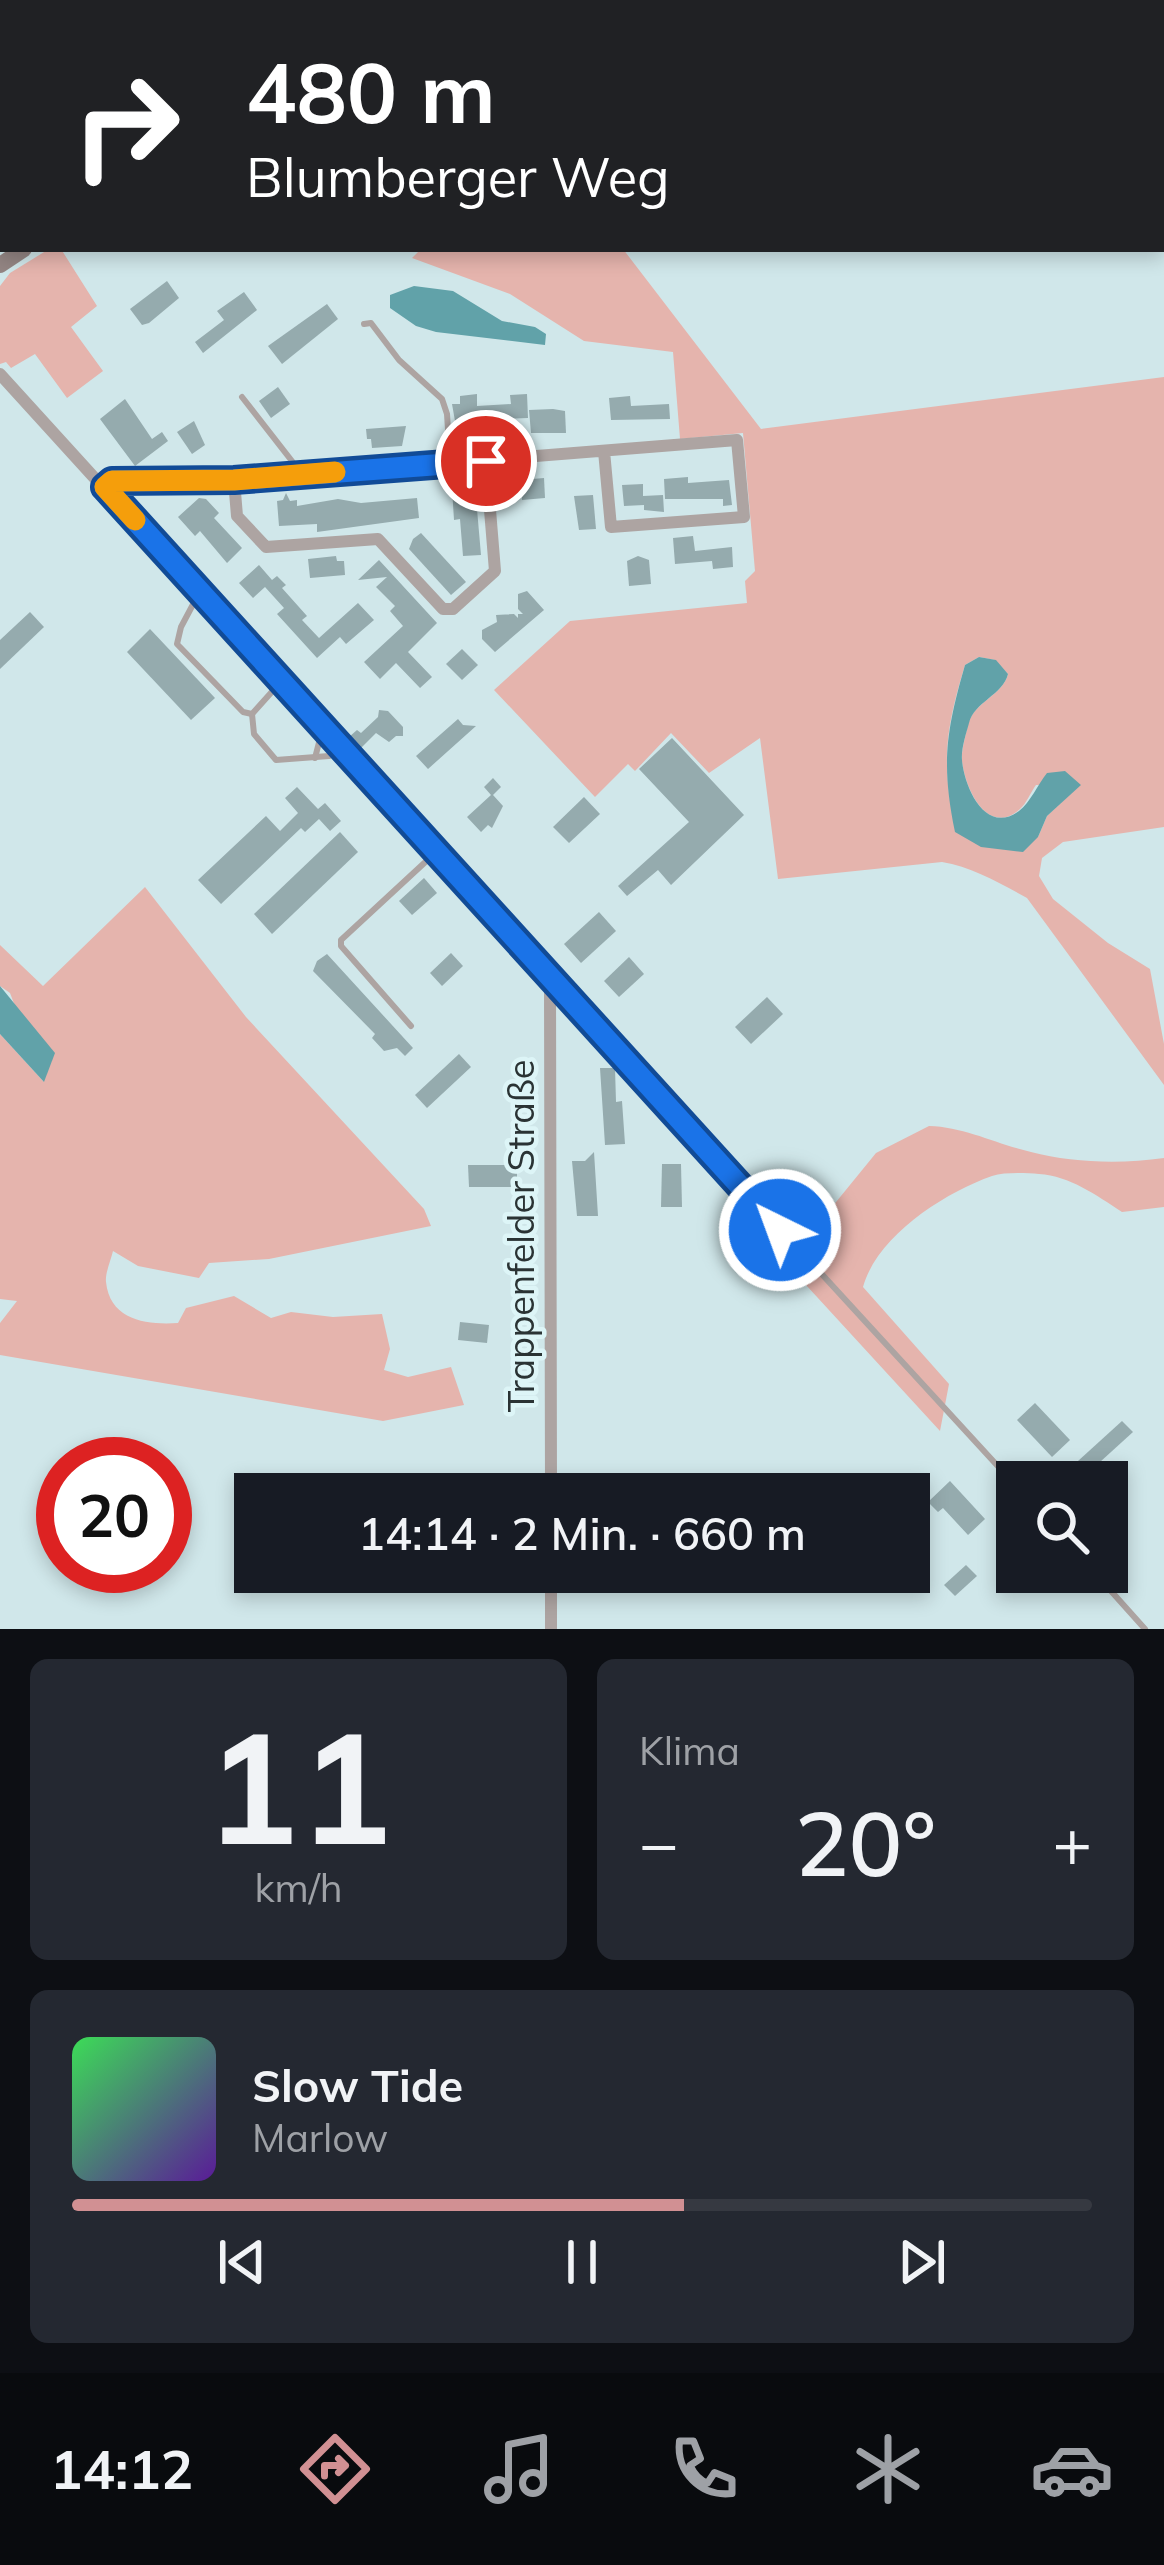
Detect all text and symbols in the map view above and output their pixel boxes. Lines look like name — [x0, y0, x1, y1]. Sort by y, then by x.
text: 480 m — [246, 39, 496, 144]
icon: right — [48, 48, 204, 204]
text: Blumberger Weg — [246, 143, 670, 211]
pin — [435, 410, 537, 512]
icon: arrive — [453, 428, 519, 494]
street label: Trappenfelder Straße — [498, 1060, 543, 1412]
position arrow — [717, 1167, 843, 1293]
speed limit sign: 20 — [36, 1437, 192, 1593]
map controls — [996, 1461, 1128, 1593]
button: search — [996, 1461, 1128, 1593]
text: 14:14 · 2 Min. · 660 m — [358, 1505, 806, 1561]
text: 11 — [205, 1687, 392, 1883]
text: Klima — [639, 1726, 740, 1775]
text: 20° — [795, 1786, 936, 1899]
text: − — [639, 1801, 679, 1884]
text: + — [1052, 1801, 1092, 1884]
text: km/h — [254, 1863, 343, 1912]
text: Slow Tide — [252, 2057, 463, 2113]
text: Marlow — [252, 2113, 388, 2162]
icon: previous — [209, 2229, 275, 2295]
icon: pause — [549, 2229, 615, 2295]
icon: next — [889, 2229, 955, 2295]
icon: directions — [293, 2427, 377, 2511]
icon: music — [477, 2427, 561, 2511]
icon: phone — [662, 2427, 746, 2511]
icon: climate — [846, 2427, 930, 2511]
icon: car — [1030, 2427, 1114, 2511]
text: 14:12 — [50, 2435, 193, 2503]

